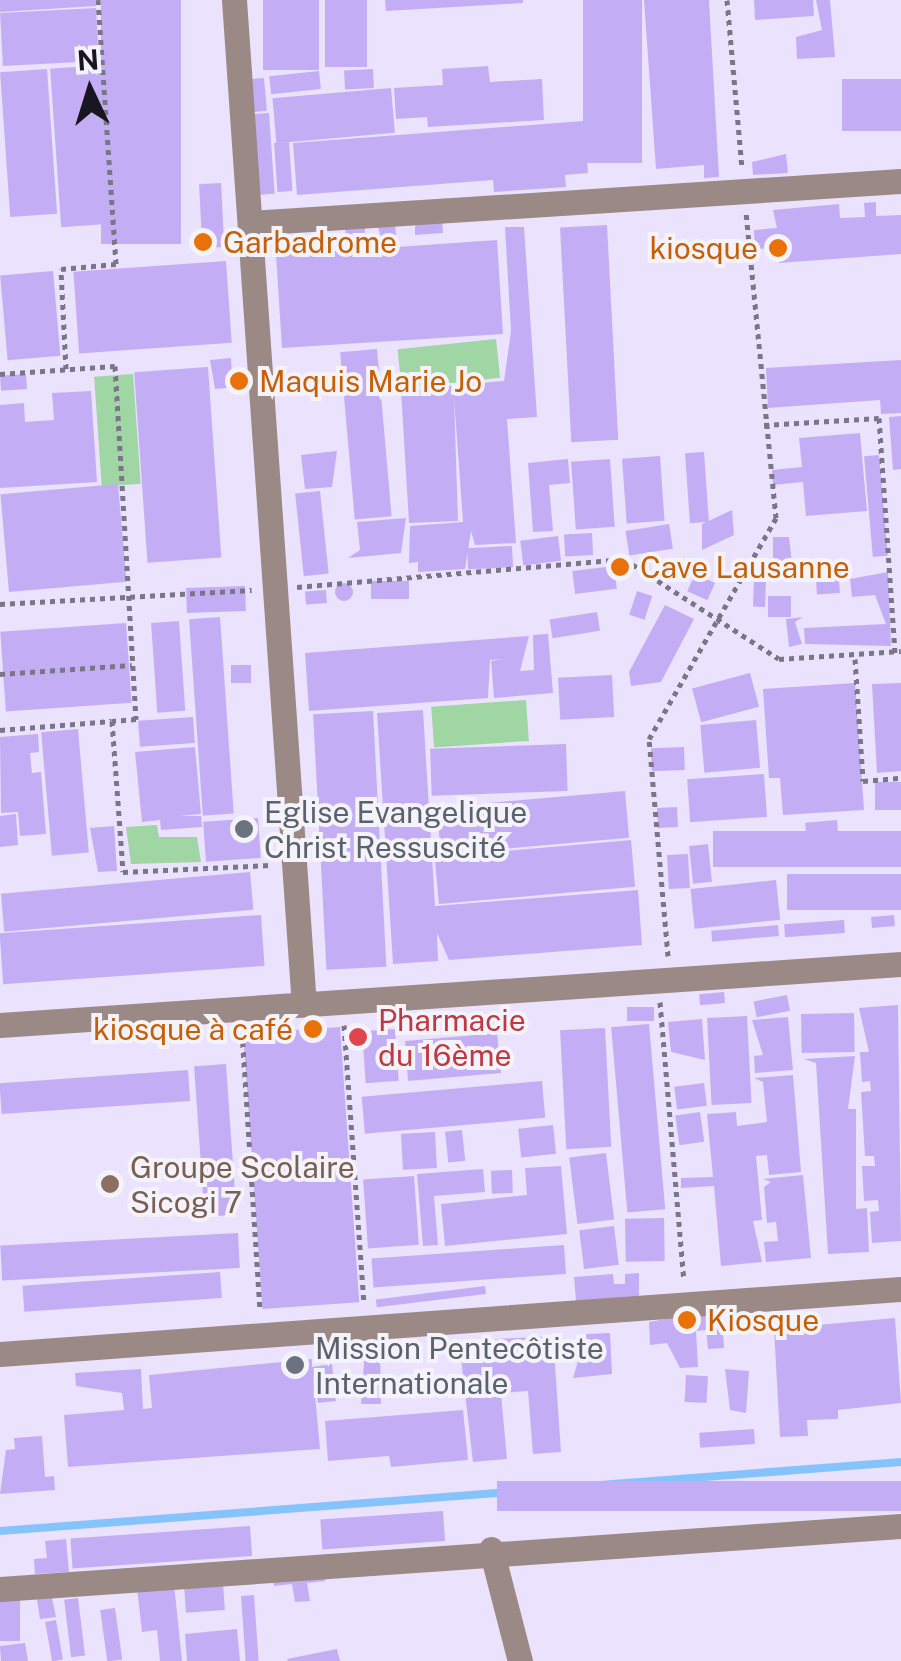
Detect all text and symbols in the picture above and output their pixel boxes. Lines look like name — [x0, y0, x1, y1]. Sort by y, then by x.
north arrow — [40, 40, 140, 140]
text: N — [76, 42, 100, 77]
place label: Garbadrome — [223, 224, 397, 260]
place label: kiosque — [649, 230, 758, 266]
marker: Garbadrome — [192, 231, 214, 253]
marker: kiosque — [767, 237, 789, 259]
place label: Maquis Marie Jo — [259, 363, 483, 399]
marker: Maquis Marie Jo — [228, 370, 250, 392]
place label: Cave Lausanne — [640, 549, 850, 585]
marker: Cave Lausanne — [609, 556, 631, 578]
place label: Eglise Evangelique Christ Ressuscité — [264, 794, 527, 864]
marker: Eglise Evangelique Christ Ressuscité — [233, 818, 255, 840]
place label: Pharmacie du 16ème — [378, 1002, 526, 1072]
place label: kiosque à café — [92, 1011, 293, 1047]
marker: kiosque à café — [302, 1018, 324, 1040]
marker: Pharmacie du 16ème — [347, 1026, 369, 1048]
place label: Groupe Scolaire Sicogi 7 — [130, 1149, 355, 1220]
marker: Groupe Scolaire Sicogi 7 — [99, 1173, 121, 1195]
place label: Kiosque — [707, 1302, 819, 1338]
marker: Kiosque — [676, 1309, 698, 1331]
place label: Mission Pentecôtiste Internationale — [315, 1330, 604, 1400]
marker: Mission Pentecôtiste Internationale — [284, 1354, 306, 1376]

